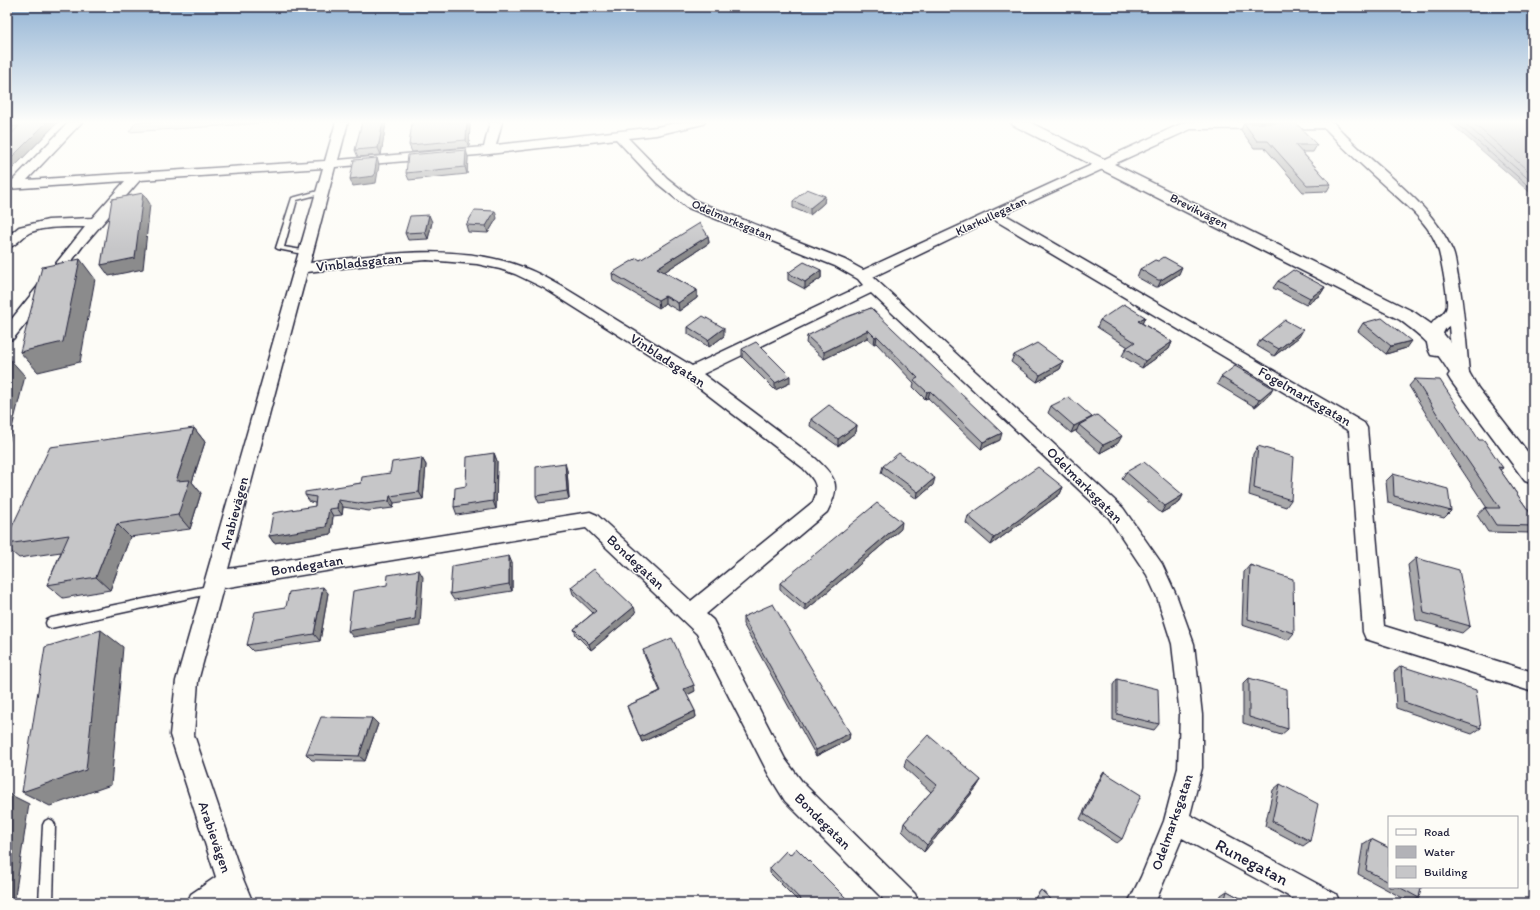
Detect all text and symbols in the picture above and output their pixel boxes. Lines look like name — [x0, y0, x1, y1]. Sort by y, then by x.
street label: Brevikvägen — [1168, 190, 1231, 232]
street label: Klarkullegatan — [953, 193, 1029, 238]
street label: Odelmarksgatan — [689, 197, 775, 243]
street label: Vinbladsgatan — [315, 249, 403, 275]
street label: Vinbladsgatan — [627, 330, 709, 391]
street label: Fogelmarksgatan — [1255, 363, 1354, 430]
street label: Odelmarksgatan — [1043, 444, 1126, 527]
street label: Arabievägen — [217, 474, 252, 551]
street label: Bondegatan — [603, 531, 668, 594]
street label: Bondegatan — [270, 551, 345, 580]
street label: Odelmarksgatan — [1148, 772, 1197, 873]
street label: Bondegatan — [791, 790, 855, 853]
street label: Arabievägen — [194, 799, 235, 876]
legend — [1388, 816, 1518, 888]
text: Road — [1424, 825, 1450, 839]
street label: Runegatan — [1212, 834, 1292, 890]
text: Water — [1424, 845, 1455, 859]
text: Building — [1424, 865, 1468, 879]

